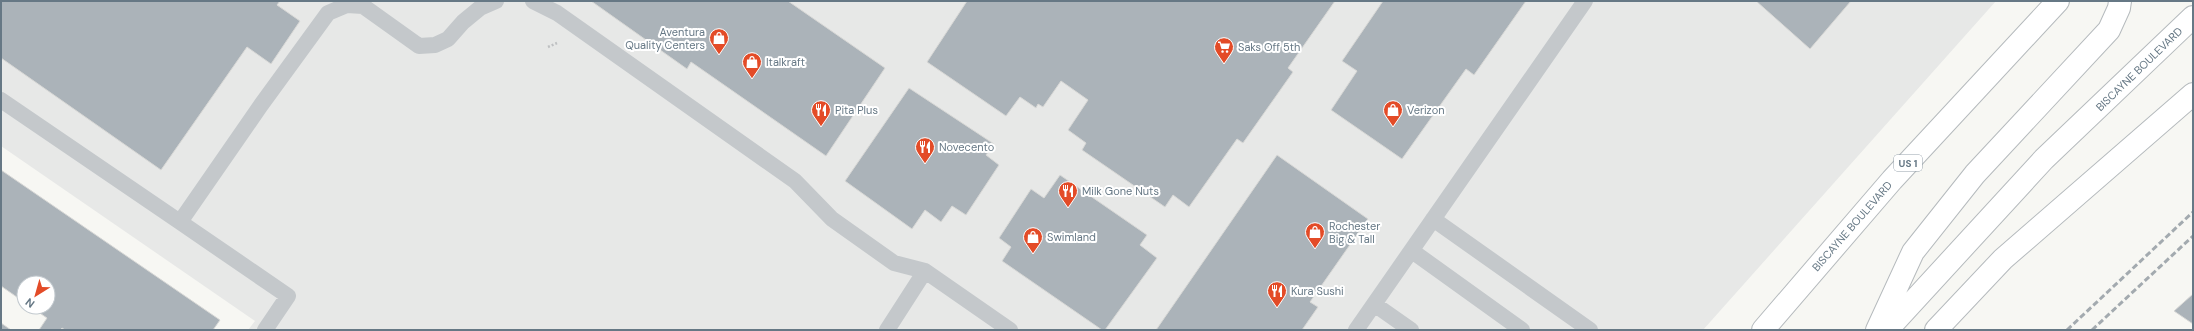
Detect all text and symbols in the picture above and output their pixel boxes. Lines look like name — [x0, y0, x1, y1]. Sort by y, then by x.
street label: BISCAYNE BOULEVARD — [2093, 24, 2186, 114]
place label: Aventura Quality Centers — [625, 25, 705, 52]
shop icon: Aventura Quality Centers — [708, 27, 730, 55]
supermarket icon: Saks Off 5th — [1213, 36, 1235, 64]
place label: Saks Off 5th — [1238, 40, 1300, 54]
shop icon: Italkraft — [741, 51, 763, 79]
place label: Italkraft — [766, 55, 805, 69]
restaurant icon: Pita Plus — [810, 99, 832, 127]
shop icon: Verizon — [1382, 99, 1404, 127]
place label: Pita Plus — [835, 103, 878, 117]
place label: Verizon — [1407, 103, 1444, 117]
restaurant icon: Novecento — [914, 136, 936, 164]
place label: Novecento — [939, 140, 994, 154]
road number: US 1 — [1894, 155, 1922, 171]
street label: BISCAYNE BOULEVARD — [1809, 178, 1895, 274]
restaurant icon: Milk Gone Nuts — [1057, 180, 1079, 208]
place label: Milk Gone Nuts — [1082, 184, 1159, 198]
place label: Rochester Big & Tall — [1329, 219, 1380, 246]
shop icon: Rochester Big & Tall — [1304, 221, 1326, 249]
shop icon: Swimland — [1022, 226, 1044, 254]
place label: Swimland — [1047, 230, 1096, 244]
north arrow — [16, 275, 56, 315]
restaurant icon: Kura Sushi — [1266, 280, 1288, 308]
place label: Kura Sushi — [1291, 284, 1344, 298]
text: N — [23, 295, 37, 311]

